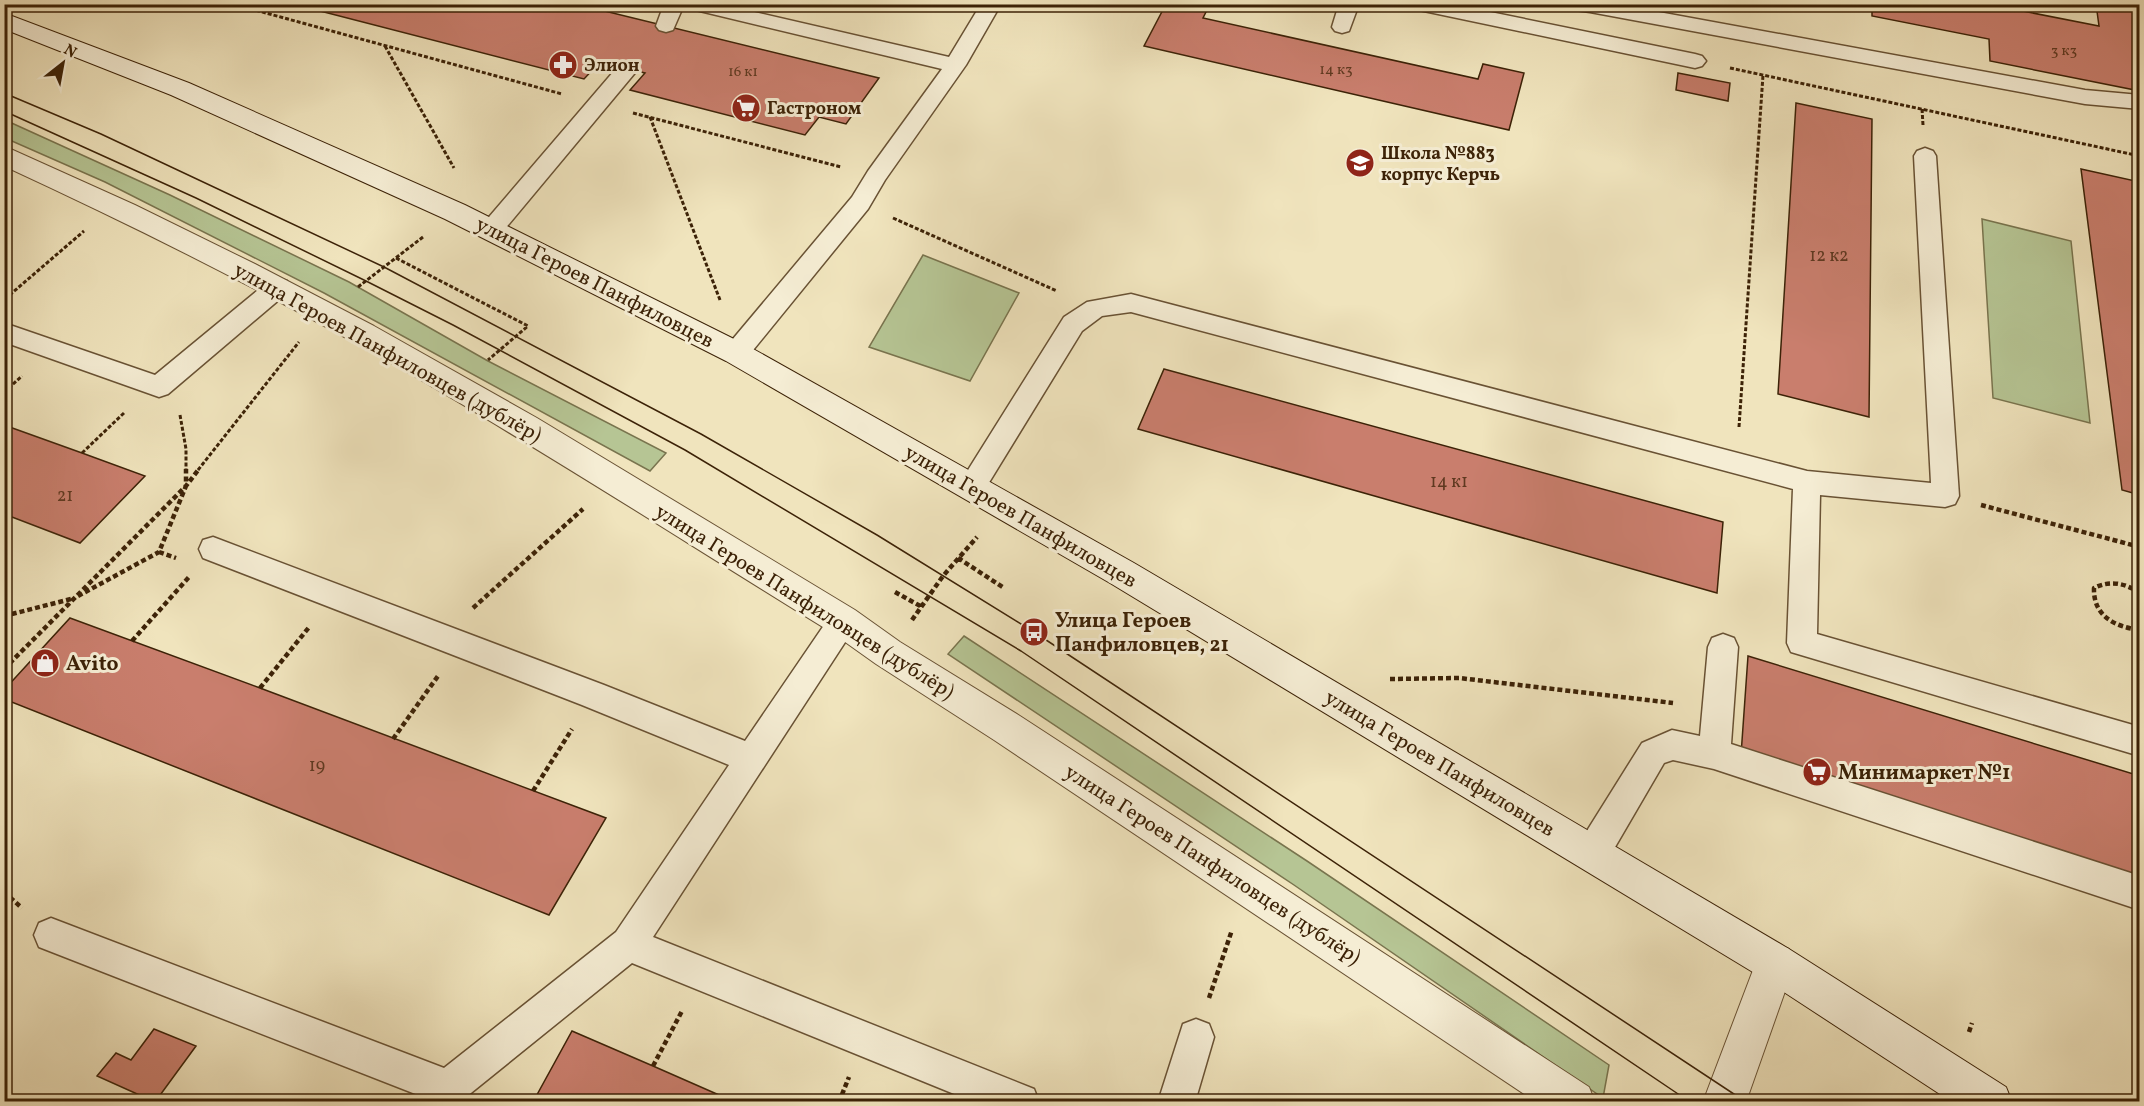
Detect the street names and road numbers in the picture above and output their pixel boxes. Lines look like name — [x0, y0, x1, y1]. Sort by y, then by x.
street label: улица Героев Панфиловцев — [470, 210, 719, 356]
street label: улица Героев Панфиловцев (дублёр) — [228, 256, 547, 450]
street label: улица Героев Панфиловцев — [899, 439, 1142, 596]
street label: улица Героев Панфиловцев (дублёр) — [649, 498, 960, 707]
street label: улица Героев Панфиловцев — [1319, 684, 1560, 845]
street label: улица Героев Панфиловцев (дублёр) — [1058, 758, 1366, 972]

